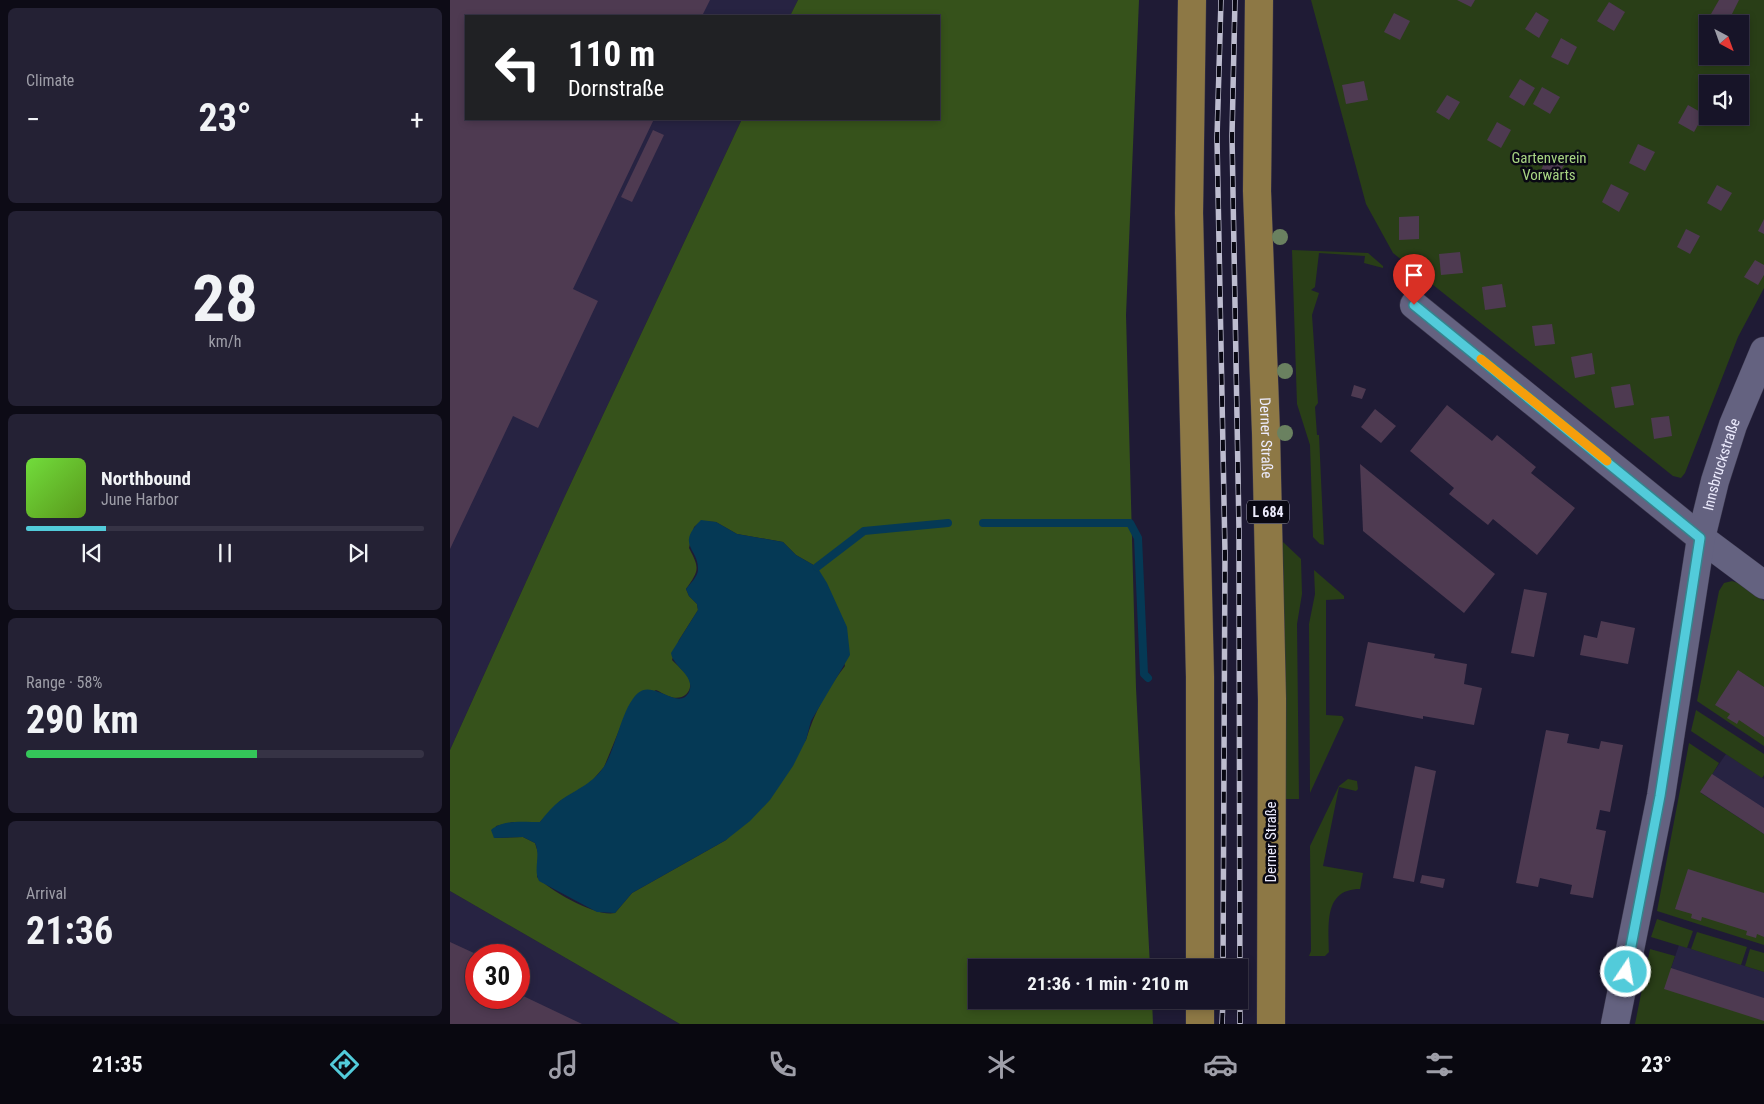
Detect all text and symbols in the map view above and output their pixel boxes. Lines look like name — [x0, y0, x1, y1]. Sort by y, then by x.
north arrow — [1699, 15, 1749, 65]
map controls — [1699, 15, 1749, 125]
text: 110 m — [568, 34, 655, 75]
icon: left — [485, 35, 550, 100]
text: Climate — [26, 71, 74, 90]
button: sound — [1699, 75, 1749, 125]
text: Dornstraße — [568, 76, 664, 101]
text: 23° — [198, 96, 252, 140]
text: − — [26, 103, 40, 136]
text: + — [410, 103, 424, 136]
park label: Gartenverein Vorwärts — [1511, 149, 1587, 184]
pin — [1393, 254, 1435, 305]
text: 28 — [192, 261, 258, 337]
icon: arrive — [1400, 261, 1428, 289]
text: km/h — [209, 332, 241, 351]
street label: Derner Straße — [1256, 397, 1276, 479]
street label: Innsbruckstraße — [1699, 415, 1744, 513]
text: Northbound — [101, 467, 191, 490]
text: June Harbor — [101, 490, 179, 509]
road number: L 684 — [1247, 501, 1289, 524]
icon: previous — [78, 539, 106, 567]
icon: pause — [211, 539, 239, 567]
icon: next — [344, 539, 372, 567]
text: Range · 58% — [26, 673, 102, 692]
text: 290 km — [26, 698, 139, 742]
street label: Derner Straße — [1262, 801, 1280, 883]
text: Arrival — [26, 884, 67, 903]
text: 21:36 — [26, 909, 113, 953]
speed limit sign: 30 — [465, 944, 530, 1009]
position arrow — [1599, 945, 1651, 997]
text: 21:36 · 1 min · 210 m — [1027, 972, 1189, 995]
icon: directions — [327, 1047, 362, 1082]
icon: music — [546, 1047, 581, 1082]
icon: phone — [765, 1047, 800, 1082]
icon: climate — [984, 1047, 1019, 1082]
icon: car — [1203, 1047, 1238, 1082]
icon: filters — [1422, 1047, 1457, 1082]
text: 21:35 — [92, 1052, 143, 1077]
text: 23° — [1641, 1052, 1672, 1077]

